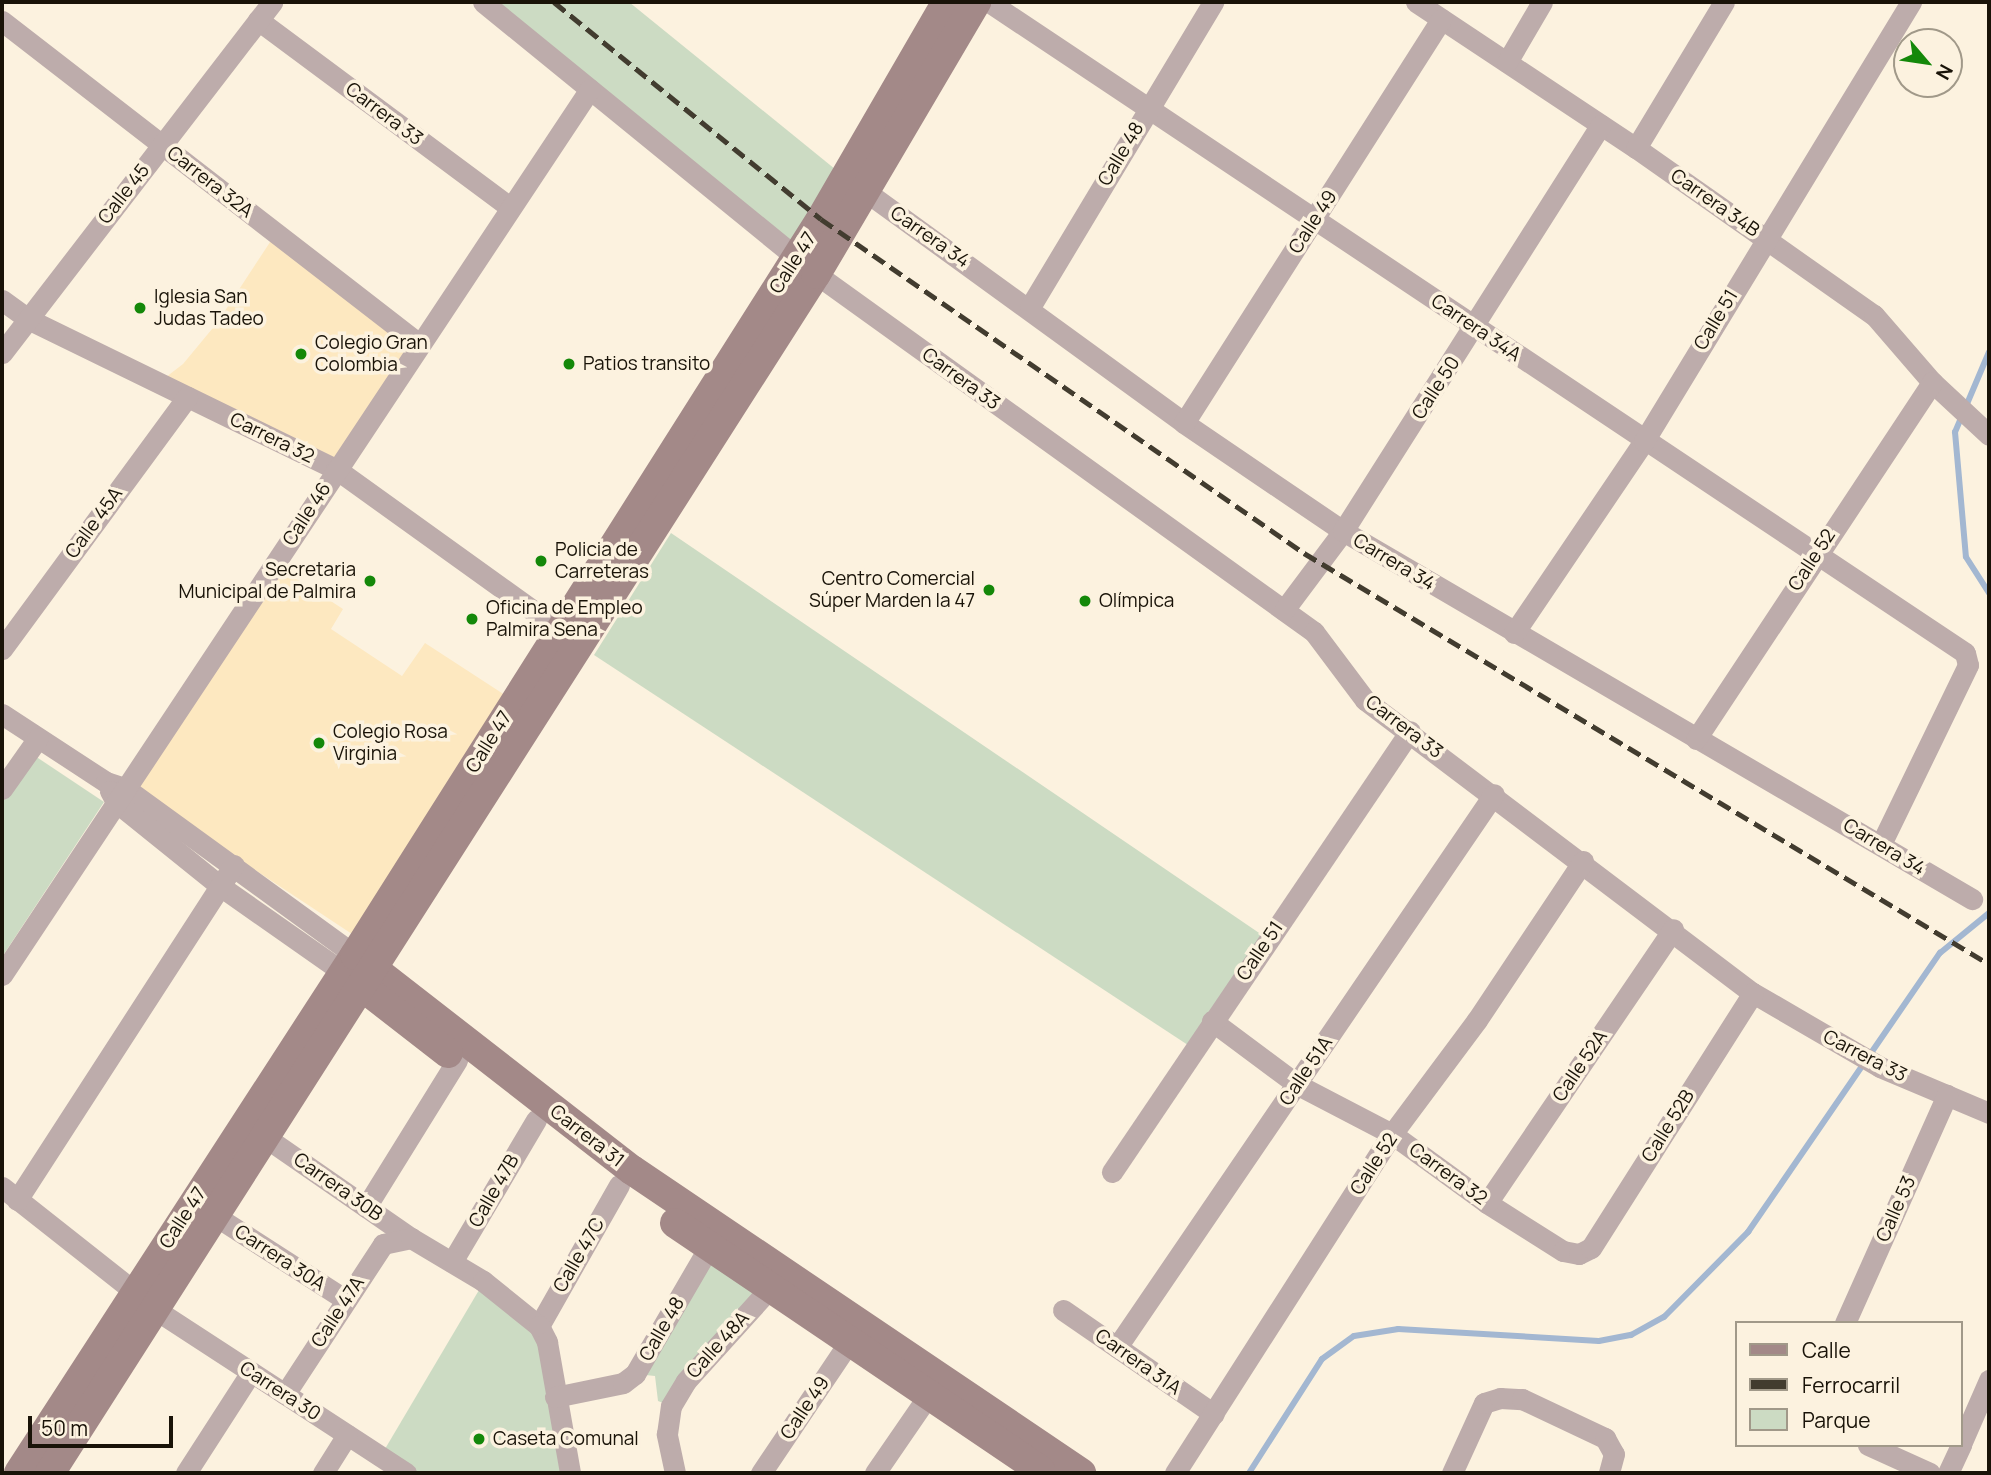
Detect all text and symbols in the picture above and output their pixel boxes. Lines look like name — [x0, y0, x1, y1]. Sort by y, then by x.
north arrow — [1893, 28, 1963, 98]
text: N — [1930, 60, 1959, 84]
street label: Carrera 33 — [341, 78, 427, 150]
street label: Calle 48 — [1093, 118, 1149, 190]
street label: Carrera 32A — [163, 141, 257, 223]
street label: Calle 45 — [93, 159, 155, 229]
street label: Carrera 34B — [1666, 164, 1764, 242]
street label: Calle 49 — [1284, 186, 1342, 258]
street label: Carrera 34 — [886, 201, 974, 273]
street label: Calle 47 — [765, 228, 821, 298]
place label: Iglesia San Judas Tadeo — [154, 286, 264, 330]
street label: Calle 51 — [1689, 286, 1743, 354]
street label: Carrera 34A — [1427, 290, 1525, 366]
marker: Iglesia San Judas Tadeo — [132, 300, 148, 316]
place label: Colegio Gran Colombia — [315, 332, 428, 376]
street label: Carrera 33 — [918, 343, 1004, 415]
marker: Colegio Gran Colombia — [293, 346, 309, 362]
street label: Calle 50 — [1407, 352, 1465, 424]
place label: Patios transito — [583, 353, 710, 375]
marker: Patios transito — [561, 356, 577, 372]
street label: Carrera 32 — [226, 408, 318, 468]
street label: Calle 46 — [278, 478, 336, 550]
street label: Calle 45A — [61, 483, 127, 563]
street label: Calle 52 — [1784, 525, 1840, 595]
street label: Carrera 34 — [1349, 529, 1439, 595]
place label: Policia de Carreteras — [555, 539, 649, 583]
marker: Policia de Carreteras — [533, 553, 549, 569]
place label: Secretaria Municipal de Palmira — [179, 559, 356, 603]
place label: Centro Comercial Súper Marden la 47 — [809, 568, 975, 612]
marker: Secretaria Municipal de Palmira — [362, 573, 378, 589]
marker: Centro Comercial Súper Marden la 47 — [981, 582, 997, 598]
place label: Olímpica — [1099, 590, 1174, 612]
marker: Olímpica — [1077, 593, 1093, 609]
place label: Oficina de Empleo Palmira Sena — [486, 597, 643, 641]
marker: Oficina de Empleo Palmira Sena — [464, 611, 480, 627]
street label: Carrera 33 — [1361, 691, 1447, 763]
street label: Calle 47 — [461, 707, 517, 777]
place label: Colegio Rosa Virginia — [333, 721, 448, 765]
marker: Colegio Rosa Virginia — [311, 735, 327, 751]
street label: Carrera 34 — [1839, 814, 1929, 880]
street label: Calle 51 — [1232, 917, 1288, 985]
street label: Carrera 33 — [1819, 1025, 1911, 1087]
street label: Calle 52A — [1548, 1026, 1612, 1106]
street label: Calle 51A — [1275, 1032, 1337, 1110]
street label: Calle 52B — [1637, 1086, 1699, 1166]
street label: Carrera 31 — [546, 1100, 628, 1172]
street label: Calle 52 — [1346, 1129, 1402, 1199]
street label: Carrera 32 — [1405, 1138, 1491, 1210]
street label: Carrera 30B — [289, 1148, 387, 1226]
street label: Calle 47B — [464, 1151, 524, 1231]
street label: Calle 53 — [1871, 1173, 1921, 1245]
street label: Calle 47 — [155, 1183, 211, 1253]
street label: Calle 47C — [549, 1214, 609, 1296]
street label: Carrera 30A — [230, 1220, 330, 1296]
street label: Calle 47A — [307, 1272, 369, 1352]
street label: Calle 48 — [635, 1293, 689, 1365]
street label: Calle 48A — [682, 1307, 754, 1383]
legend — [1736, 1321, 1963, 1447]
street label: Carrera 31A — [1091, 1324, 1185, 1400]
text: Calle — [1802, 1336, 1851, 1364]
street label: Carrera 30 — [235, 1356, 325, 1426]
text: Ferrocarril — [1802, 1371, 1900, 1399]
street label: Calle 49 — [776, 1372, 834, 1444]
scale bar — [32, 1402, 177, 1446]
text: Parque — [1802, 1406, 1871, 1434]
text: 50 m — [41, 1414, 88, 1442]
place label: Caseta Comunal — [493, 1428, 639, 1450]
marker: Caseta Comunal — [471, 1431, 487, 1447]

